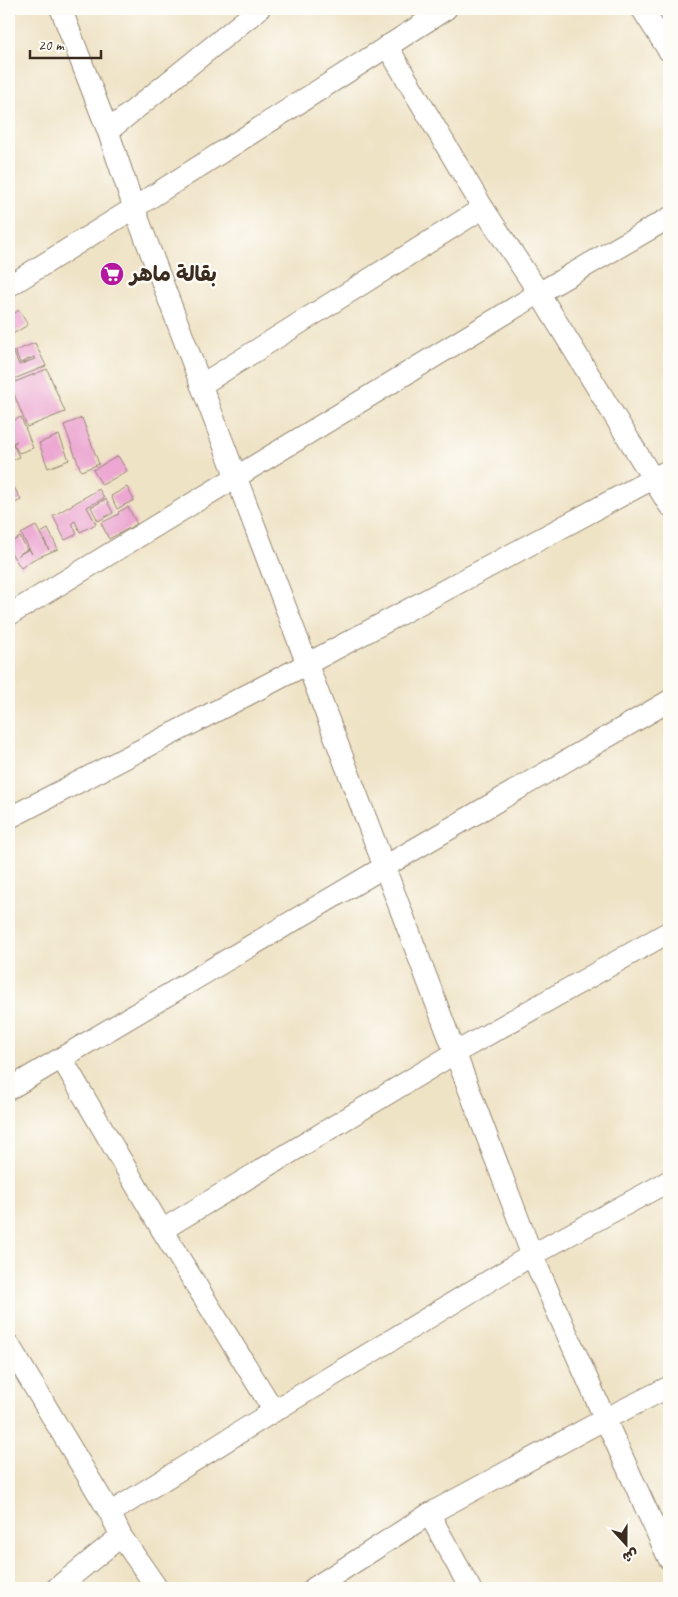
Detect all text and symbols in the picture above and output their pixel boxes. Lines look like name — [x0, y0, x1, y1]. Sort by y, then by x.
scale bar — [30, 28, 101, 60]
text: 20 m — [38, 36, 65, 55]
supermarket icon: بقالة ماهر — [99, 261, 125, 287]
place label: بقالة ماهر — [128, 261, 217, 287]
north arrow — [600, 1520, 650, 1570]
text: ش — [620, 1545, 641, 1566]

